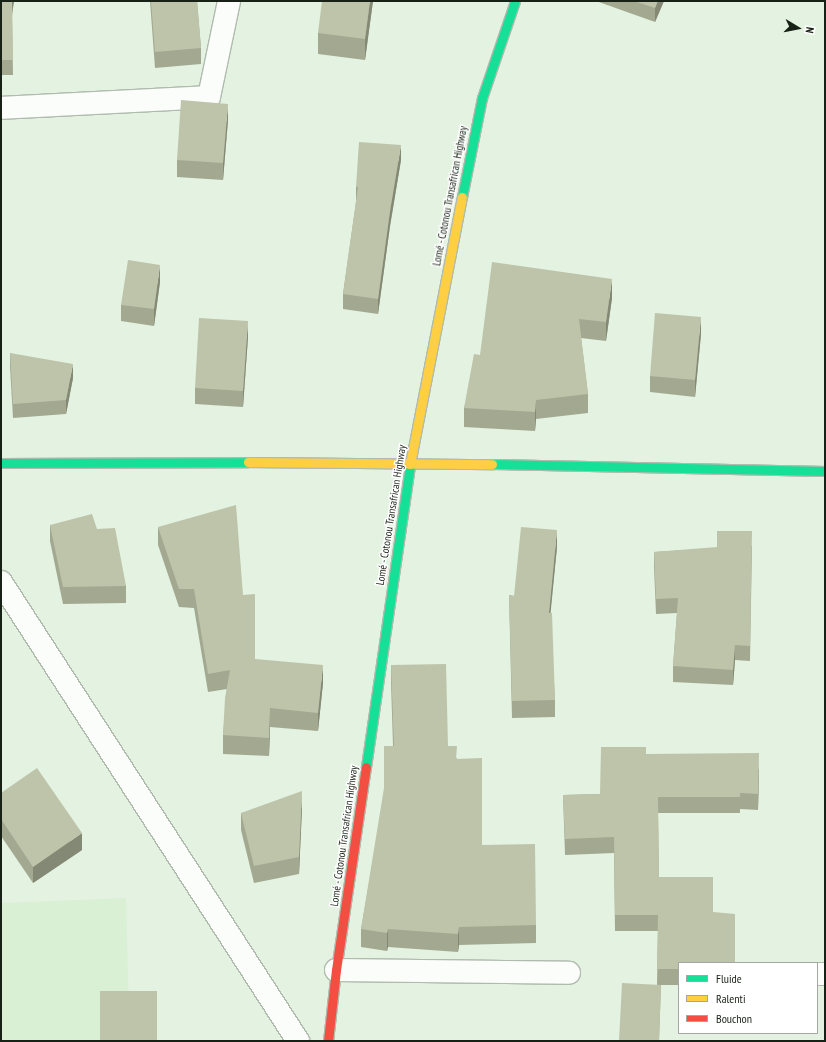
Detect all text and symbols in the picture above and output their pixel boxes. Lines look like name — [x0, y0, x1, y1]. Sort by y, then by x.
north arrow — [778, 8, 818, 48]
text: N — [802, 26, 817, 34]
street label: Lomé - Cotonou Transafrican Highway — [430, 124, 470, 268]
street label: Lomé - Cotonou Transafrican Highway — [373, 443, 409, 587]
street label: Lomé - Cotonou Transafrican Highway — [327, 764, 361, 908]
legend — [678, 962, 818, 1034]
text: Fluide — [716, 971, 742, 986]
text: Ralenti — [716, 991, 745, 1006]
text: Bouchon — [716, 1011, 752, 1026]

